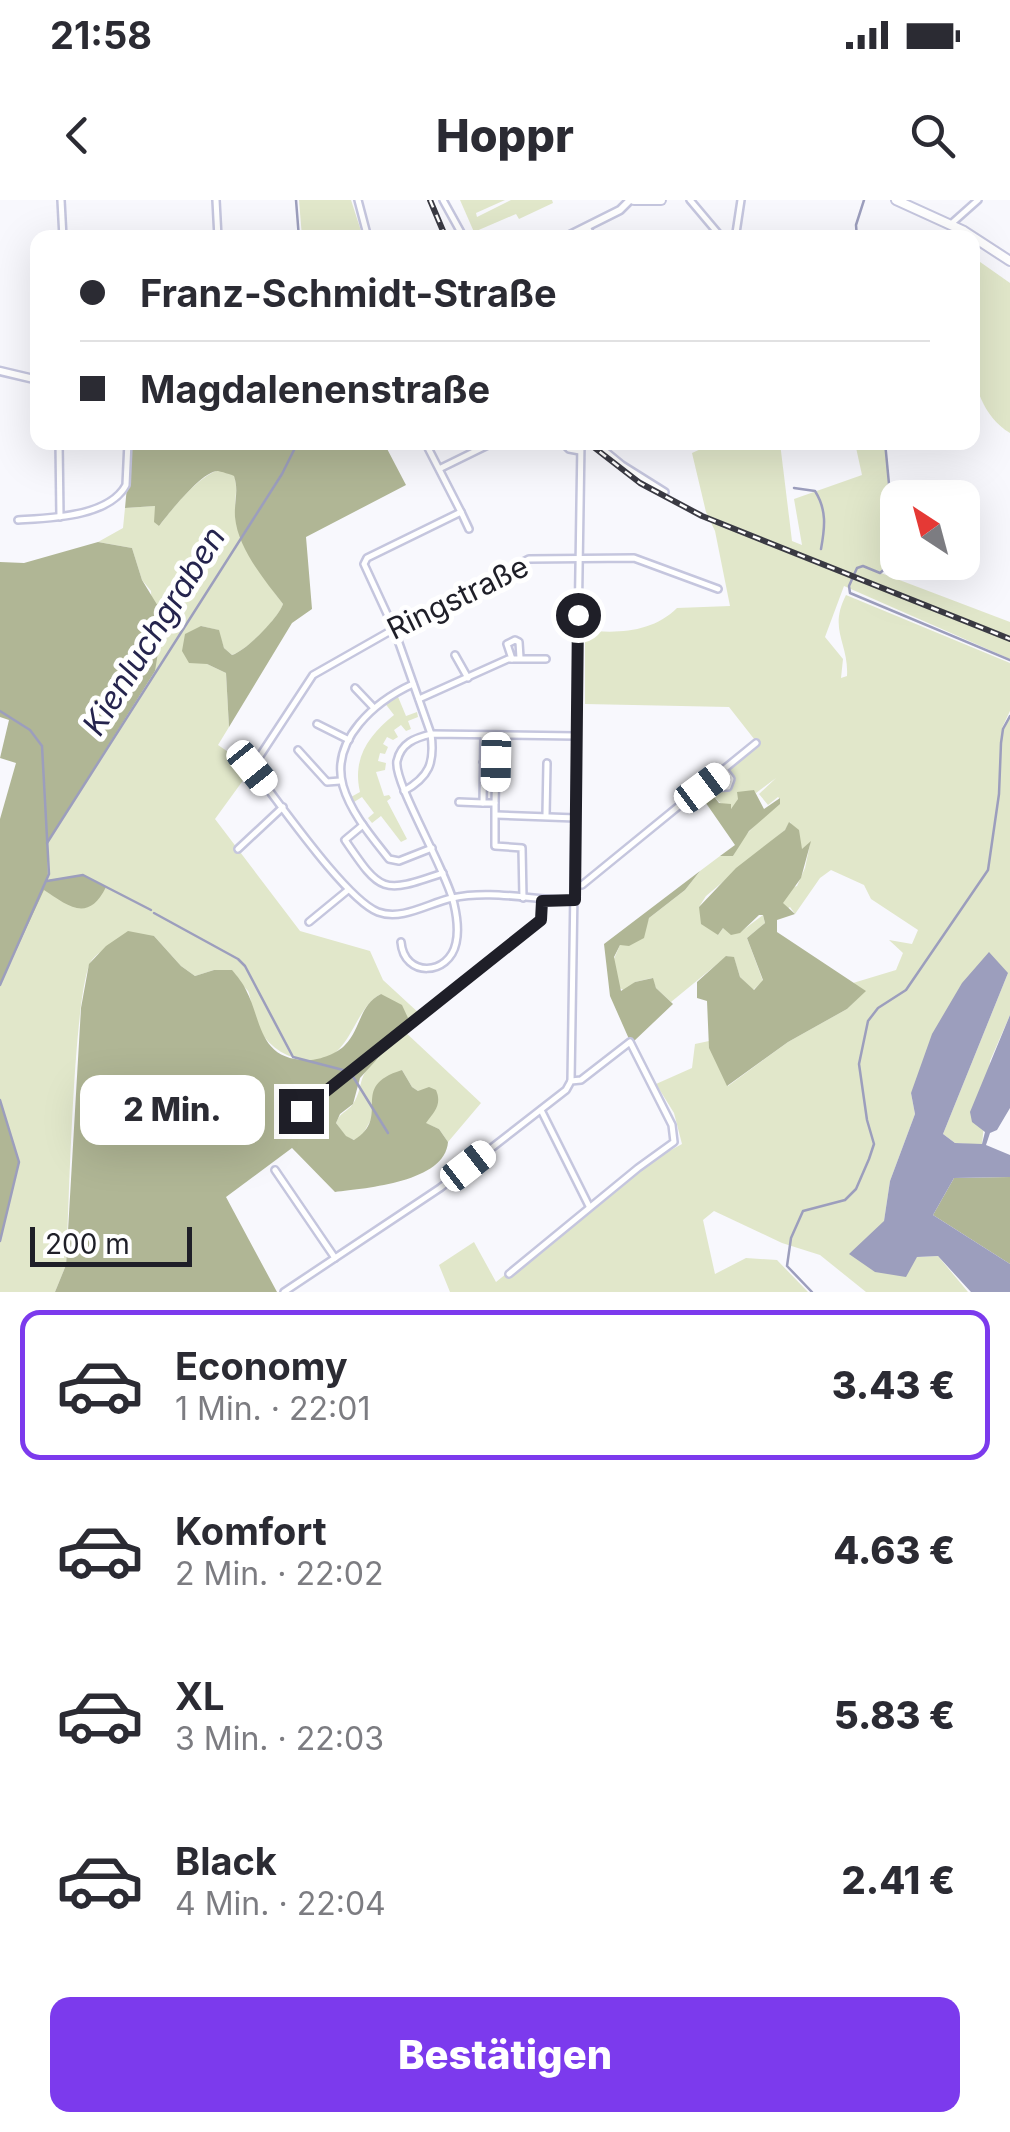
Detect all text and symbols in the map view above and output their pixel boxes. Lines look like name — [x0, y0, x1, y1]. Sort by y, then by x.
text: 21:58 — [50, 12, 152, 58]
icon: back — [50, 108, 105, 163]
text: Hoppr — [436, 108, 574, 163]
icon: search — [905, 108, 960, 163]
text: Franz-Schmidt-Straße — [140, 270, 557, 316]
text: Magdalenenstraße — [140, 366, 490, 412]
north arrow — [880, 480, 980, 580]
map controls — [880, 480, 980, 580]
water label: Kienluchgraben — [74, 519, 233, 742]
street label: Ringstraße — [381, 548, 534, 647]
route start — [556, 593, 601, 638]
car — [480, 732, 512, 792]
car — [221, 735, 283, 801]
car — [669, 758, 735, 818]
callout: 2 Min. — [81, 1076, 266, 1146]
route end — [279, 1089, 324, 1134]
text: 2 Min. — [123, 1090, 222, 1129]
car — [435, 1136, 501, 1196]
scale bar — [30, 1222, 192, 1266]
text: 200 m — [45, 1227, 130, 1261]
icon: car — [55, 1340, 145, 1430]
text: Economy — [175, 1343, 348, 1389]
text: 3.43 € — [832, 1362, 955, 1408]
text: 1 Min. · 22:01 — [175, 1389, 370, 1428]
icon: car — [55, 1505, 145, 1595]
text: Komfort — [175, 1508, 327, 1554]
text: 4.63 € — [833, 1527, 955, 1573]
text: 2 Min. · 22:02 — [175, 1554, 383, 1593]
icon: car — [55, 1670, 145, 1760]
text: XL — [175, 1673, 225, 1719]
text: 5.83 € — [834, 1692, 955, 1738]
text: 3 Min. · 22:03 — [175, 1719, 384, 1758]
icon: car — [55, 1835, 145, 1925]
text: Black — [175, 1838, 277, 1884]
text: 2.41 € — [842, 1857, 955, 1903]
text: 4 Min. · 22:04 — [175, 1884, 386, 1923]
button: Bestätigen — [50, 1997, 960, 2112]

